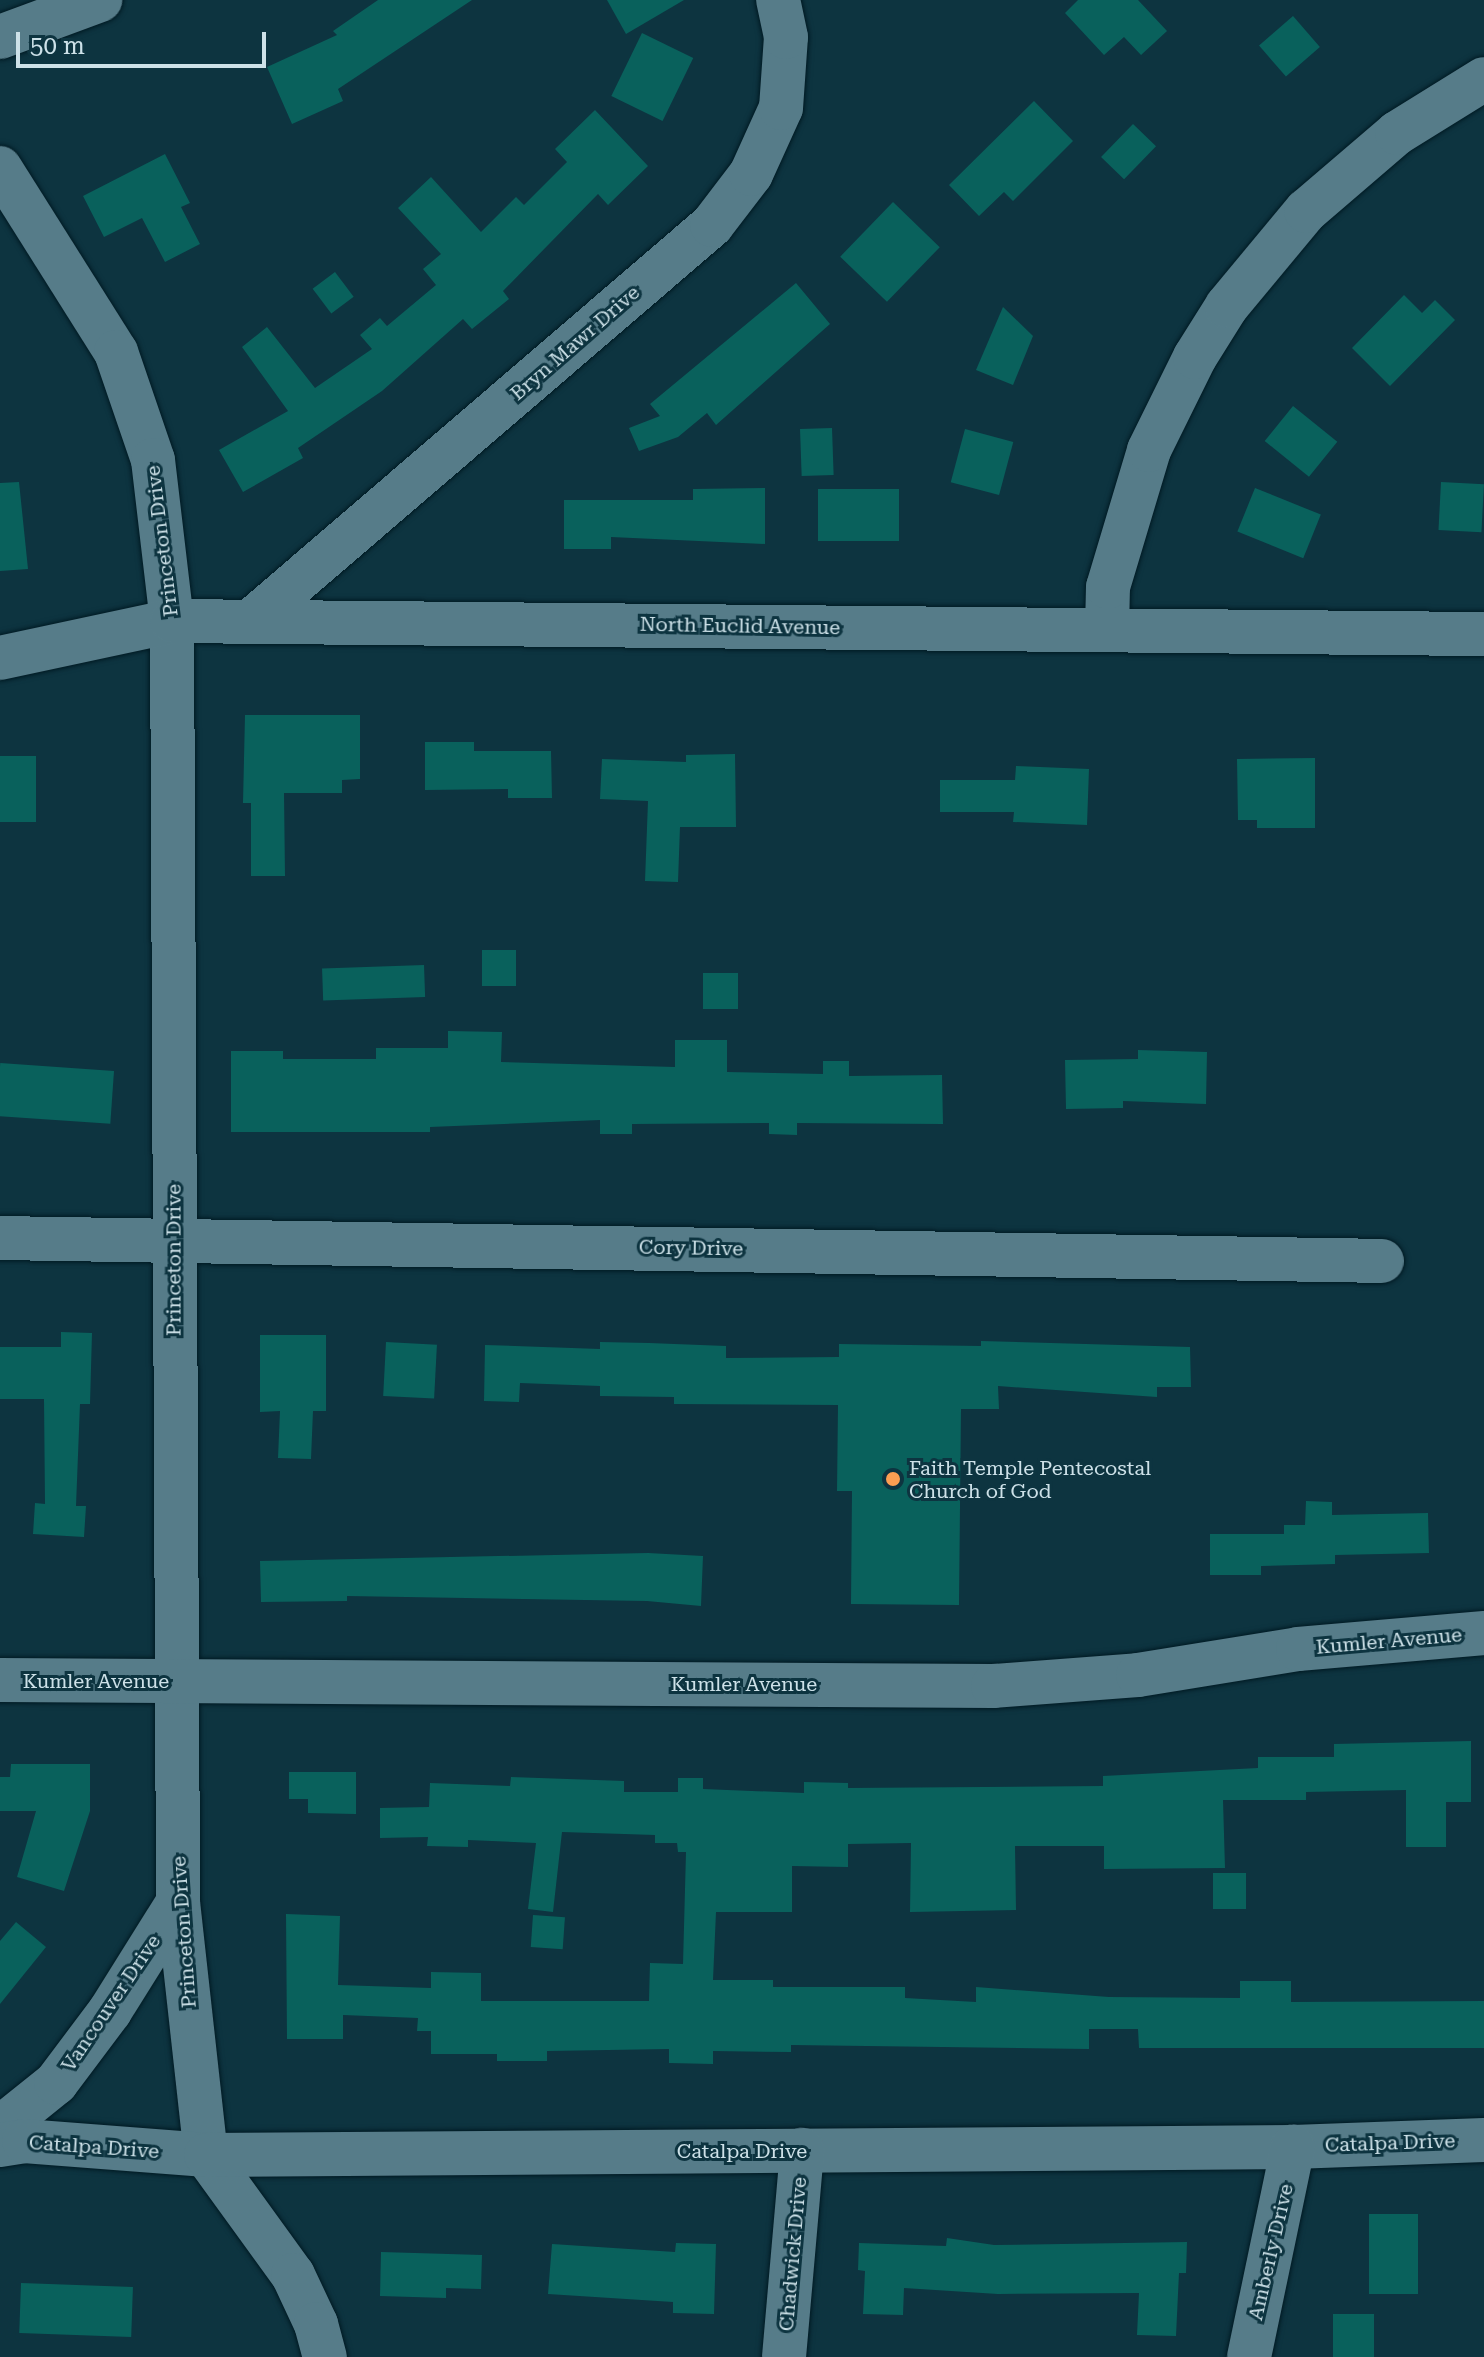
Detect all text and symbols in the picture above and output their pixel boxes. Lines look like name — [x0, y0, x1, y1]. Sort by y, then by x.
scale bar — [20, 16, 270, 66]
text: 50 m — [30, 32, 85, 60]
street label: Bryn Mawr Drive — [506, 280, 644, 406]
street label: Princeton Drive — [141, 464, 183, 618]
street label: North Euclid Avenue — [640, 612, 840, 640]
street label: Princeton Drive — [162, 1184, 186, 1336]
street label: Cory Drive — [639, 1235, 743, 1261]
place label: Faith Temple Pentecostal Church of God — [909, 1456, 1151, 1503]
marker: Faith Temple Pentecostal Church of God — [884, 1470, 902, 1488]
street label: Kumler Avenue — [1315, 1623, 1463, 1659]
street label: Kumler Avenue — [23, 1669, 169, 1693]
street label: Kumler Avenue — [671, 1672, 817, 1696]
street label: Princeton Drive — [167, 1855, 201, 2009]
street label: Vancouver Drive — [56, 1930, 166, 2076]
street label: Catalpa Drive — [1324, 2129, 1456, 2157]
street label: Catalpa Drive — [28, 2130, 160, 2164]
street label: Catalpa Drive — [677, 2139, 807, 2163]
street label: Chadwick Drive — [774, 2176, 812, 2332]
street label: Amberly Drive — [1244, 2181, 1298, 2323]

